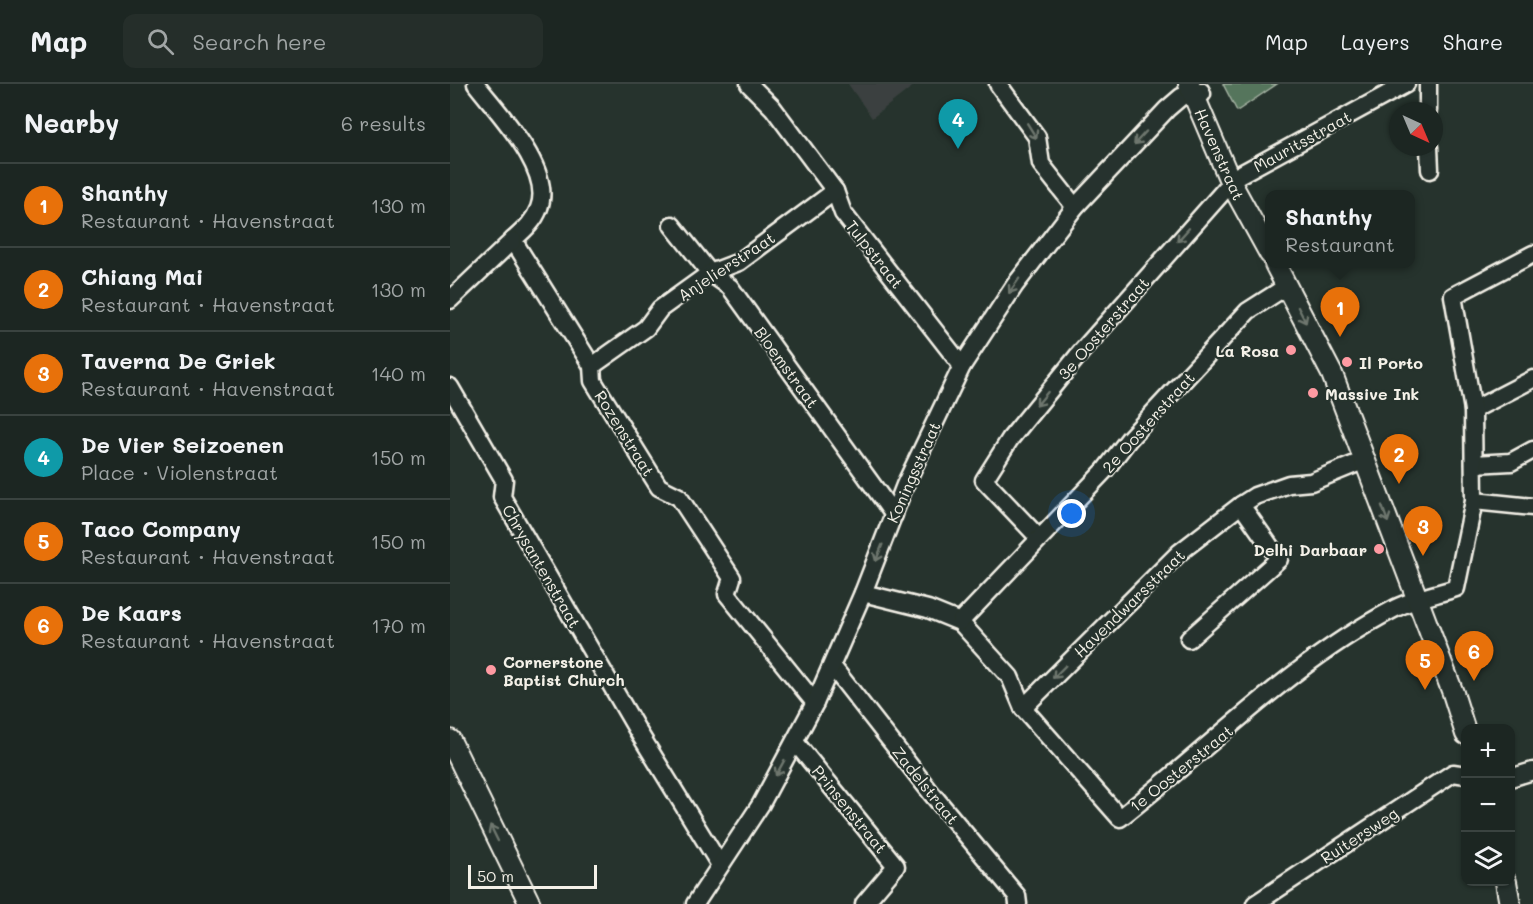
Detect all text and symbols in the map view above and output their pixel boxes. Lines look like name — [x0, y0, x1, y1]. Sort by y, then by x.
search box — [123, 14, 543, 68]
text: Map — [30, 23, 87, 59]
icon: search — [144, 25, 177, 58]
text: Search here — [192, 27, 326, 56]
text: Map — [1265, 28, 1308, 55]
text: Layers — [1341, 28, 1410, 55]
text: Share — [1443, 28, 1503, 55]
pin: 4 — [938, 100, 978, 149]
north arrow — [1389, 102, 1443, 156]
street label: Havenstraat — [1190, 105, 1250, 203]
street label: Mauritsstraat — [1249, 105, 1355, 177]
text: Nearby — [24, 106, 119, 140]
text: 6 results — [341, 110, 426, 136]
one-way arrow — [1026, 123, 1039, 140]
one-way arrow — [1133, 130, 1147, 145]
text: Shanthy — [81, 178, 168, 207]
popup — [1265, 190, 1415, 268]
text: 1 — [39, 192, 48, 218]
text: 130 m — [371, 192, 426, 218]
text: Shanthy — [1285, 202, 1372, 231]
text: Restaurant · Havenstraat — [81, 207, 335, 233]
street label: Tulpstraat — [842, 215, 908, 293]
street label: Anjelierstraat — [673, 227, 779, 305]
one-way arrow — [1176, 227, 1190, 242]
text: Restaurant — [1285, 231, 1395, 257]
text: Chiang Mai — [81, 262, 203, 291]
street label: 3e Oosterstraat — [1053, 272, 1153, 384]
text: 2 — [38, 276, 49, 302]
text: 130 m — [371, 276, 426, 302]
one-way arrow — [1008, 278, 1020, 294]
pin: 1 — [1320, 288, 1360, 337]
text: Restaurant · Havenstraat — [81, 291, 335, 317]
one-way arrow — [1296, 306, 1308, 324]
street label: Bloemstraat — [750, 322, 824, 412]
place label: La Rosa — [1215, 340, 1279, 361]
marker: La Rosa — [1284, 343, 1298, 357]
text: Taverna De Griek — [81, 346, 276, 375]
place label: Il Porto — [1359, 352, 1423, 373]
marker: Il Porto — [1340, 355, 1354, 369]
text: 3 — [38, 360, 50, 386]
text: 140 m — [371, 360, 426, 386]
street label: 2e Oosterstraat — [1097, 367, 1199, 477]
text: Restaurant · Havenstraat — [81, 375, 335, 401]
place label: Massive Ink — [1325, 383, 1419, 404]
street label: Rozenstraat — [590, 386, 660, 480]
marker: Massive Ink — [1306, 386, 1320, 400]
one-way arrow — [1036, 391, 1049, 407]
street label: Koningsstraat — [881, 418, 945, 526]
text: De Vier Seizoenen — [81, 430, 284, 459]
pin: 2 — [1380, 434, 1418, 484]
text: 4 — [37, 444, 50, 470]
text: 150 m — [371, 444, 426, 470]
text: Place · Violenstraat — [81, 459, 278, 485]
your location — [1057, 499, 1086, 528]
street label: Chrysantenstraat — [498, 501, 586, 631]
one-way arrow — [1381, 504, 1392, 523]
pin: 3 — [1404, 506, 1442, 556]
text: Taco Company — [81, 514, 241, 543]
text: 5 — [38, 528, 49, 554]
text: 150 m — [371, 528, 426, 554]
place label: Delhi Darbaar — [1253, 539, 1367, 560]
marker: Delhi Darbaar — [1372, 542, 1386, 556]
text: Restaurant · Havenstraat — [81, 543, 335, 569]
one-way arrow — [873, 543, 884, 562]
street label: Havendwarsstraat — [1069, 544, 1189, 662]
text: De Kaars — [81, 598, 182, 627]
text: 6 — [37, 612, 50, 638]
text: 170 m — [371, 612, 426, 638]
text: Restaurant · Havenstraat — [81, 627, 335, 653]
pin: 6 — [1454, 632, 1494, 681]
pin: 5 — [1406, 640, 1444, 690]
place label: Cornerstone Baptist Church — [503, 651, 625, 690]
marker: Cornerstone Baptist Church — [484, 663, 498, 677]
one-way arrow — [1052, 665, 1066, 680]
street label: 1e Oosterstraat — [1125, 720, 1237, 816]
map controls — [1461, 724, 1515, 886]
button: + — [1461, 724, 1515, 778]
street label: Zadelstraat — [888, 742, 964, 828]
one-way arrow — [774, 759, 785, 777]
street label: Prinsenstraat — [808, 760, 892, 858]
button: − — [1461, 778, 1515, 832]
street label: Ruitersweg — [1316, 802, 1402, 868]
one-way arrow — [488, 825, 500, 843]
button: layers — [1461, 832, 1515, 886]
scale bar — [468, 862, 597, 890]
text: 50 m — [477, 865, 514, 886]

